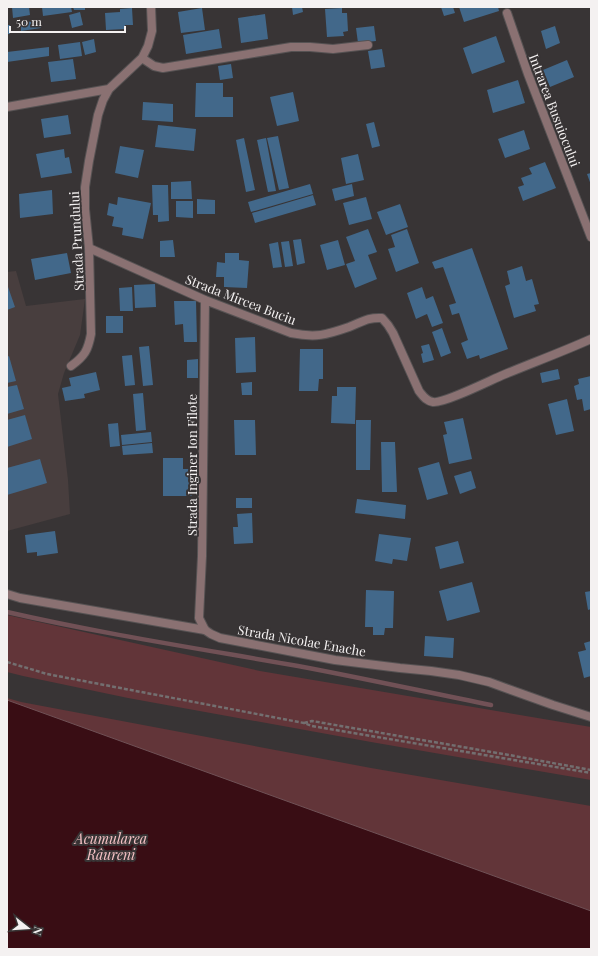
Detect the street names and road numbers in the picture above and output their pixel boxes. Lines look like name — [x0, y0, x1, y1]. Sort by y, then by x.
street label: Intrarea Busuiocului — [526, 51, 584, 169]
street label: Strada Prundului — [65, 190, 87, 291]
street label: Strada Mircea Buciu — [183, 270, 299, 328]
street label: Strada Inginer Ion Filote — [183, 393, 200, 536]
street label: Strada Nicolae Enache — [237, 620, 368, 660]

